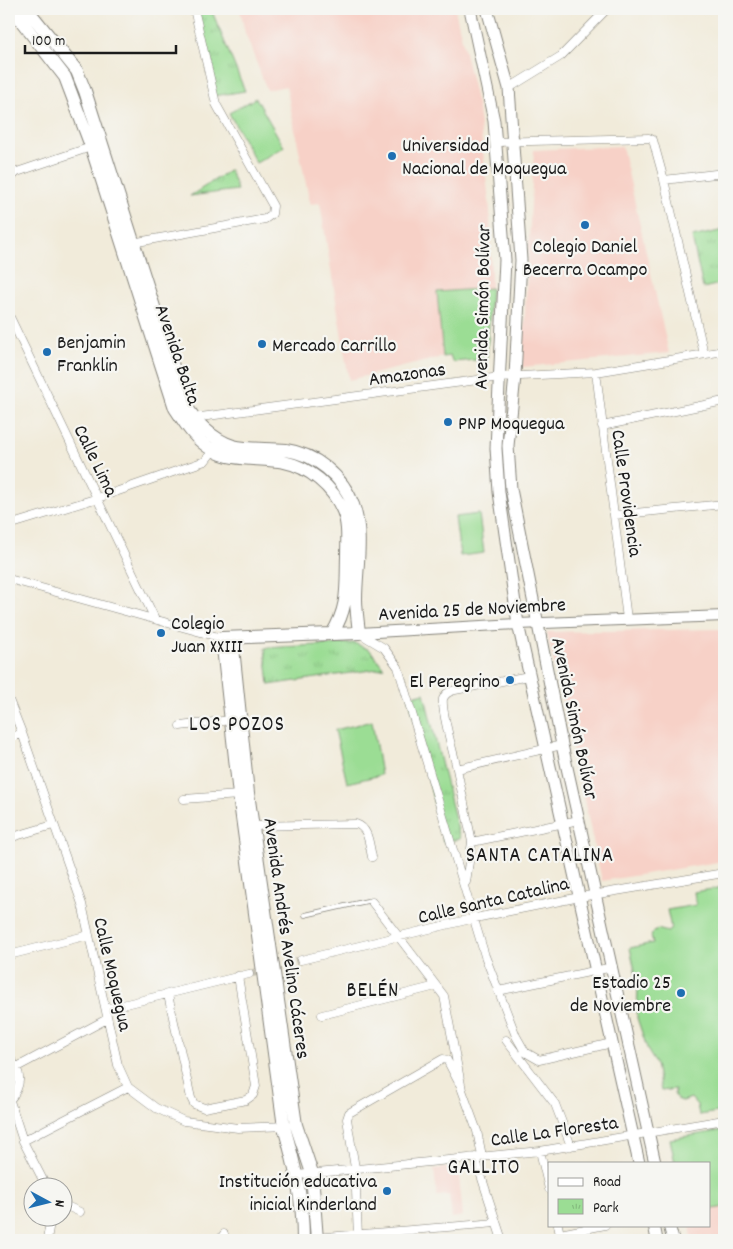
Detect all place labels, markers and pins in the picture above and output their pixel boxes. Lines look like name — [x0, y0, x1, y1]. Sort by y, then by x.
place label: Universidad Nacional de Moquegua — [402, 133, 567, 184]
marker: Universidad Nacional de Moquegua — [386, 150, 398, 162]
marker: Colegio Daniel Becerra Ocampo — [579, 219, 591, 231]
place label: Colegio Daniel Becerra Ocampo — [523, 234, 647, 285]
place label: Benjamin Franklin — [57, 330, 126, 381]
place label: Mercado Carrillo — [272, 333, 396, 361]
marker: Mercado Carrillo — [256, 338, 268, 350]
marker: Benjamin Franklin — [41, 346, 53, 358]
place label: PNP Moquegua — [458, 411, 565, 439]
marker: PNP Moquegua — [442, 416, 454, 428]
place label: Colegio Juan XXIII — [171, 611, 243, 662]
marker: Colegio Juan XXIII — [155, 627, 167, 639]
place label: El Peregrino — [410, 669, 500, 697]
marker: El Peregrino — [504, 674, 516, 686]
place label: Estadio 25 de Noviembre — [570, 970, 671, 1021]
marker: Estadio 25 de Noviembre — [675, 987, 687, 999]
place label: Institución educativa inicial Kinderland — [219, 1169, 378, 1220]
marker: Institución educativa inicial Kinderland — [381, 1185, 393, 1197]

